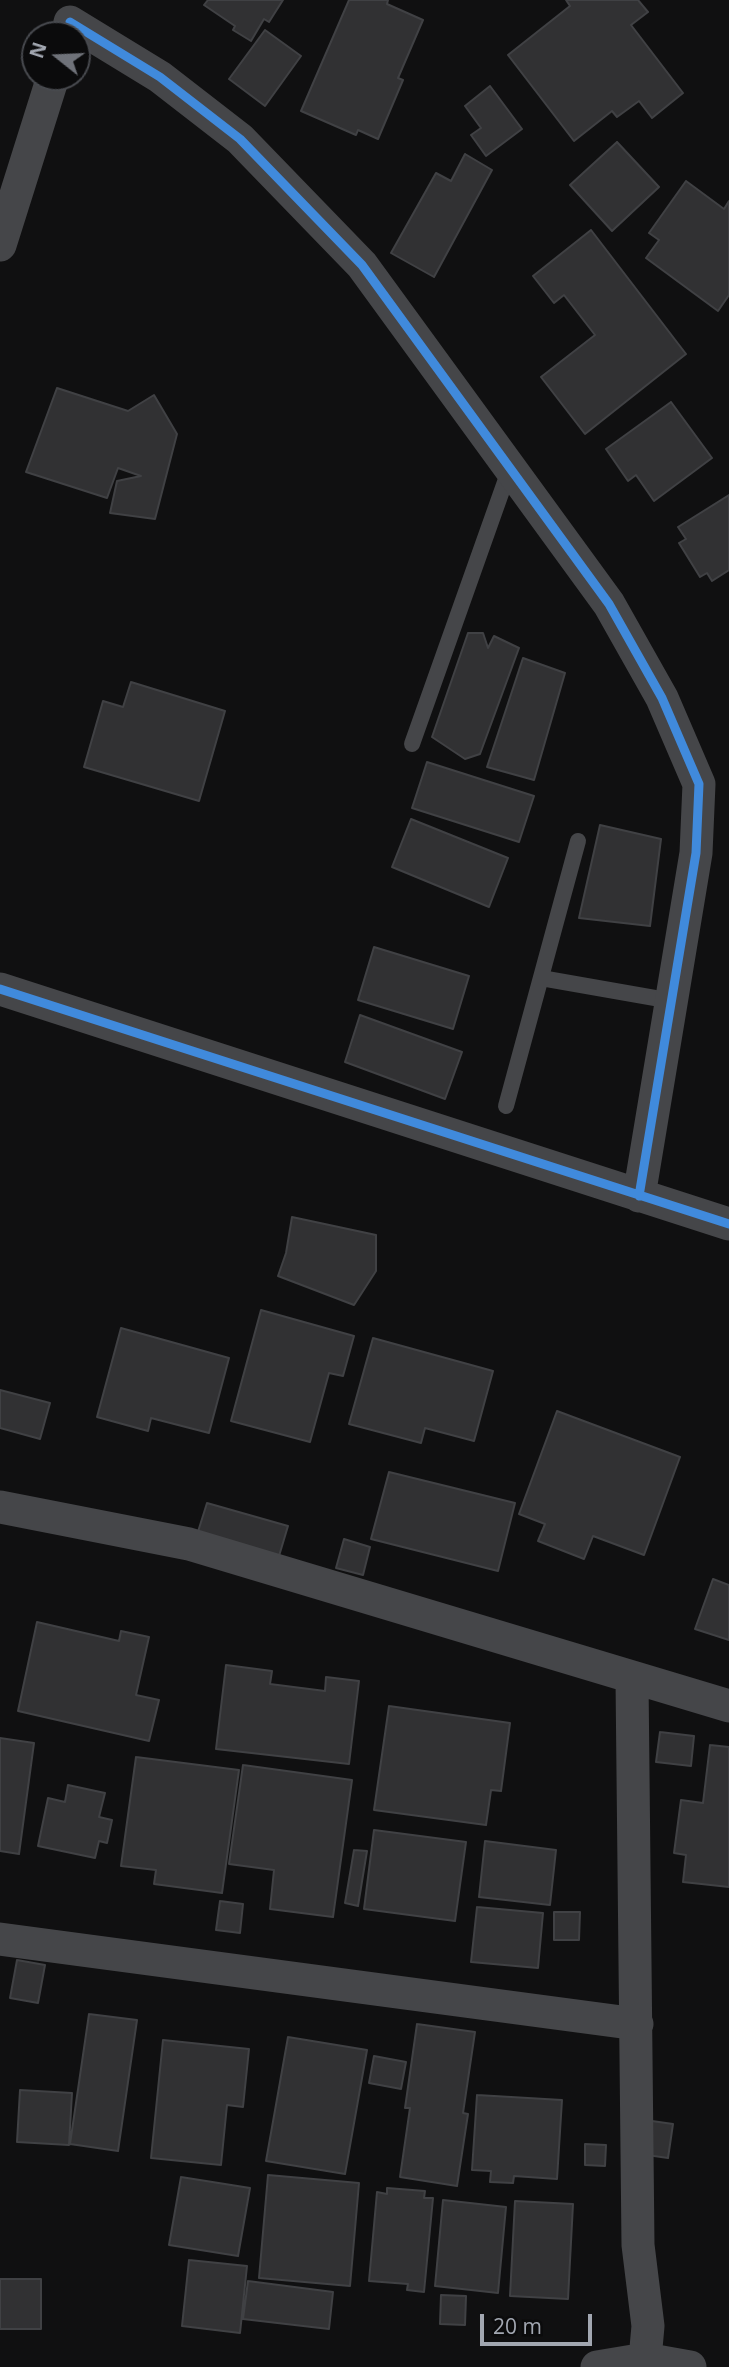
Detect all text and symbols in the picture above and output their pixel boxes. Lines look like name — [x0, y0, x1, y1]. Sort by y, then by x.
north arrow — [21, 21, 91, 91]
text: N — [23, 39, 53, 62]
scale bar — [484, 2300, 596, 2344]
text: 20 m — [493, 2312, 542, 2340]

